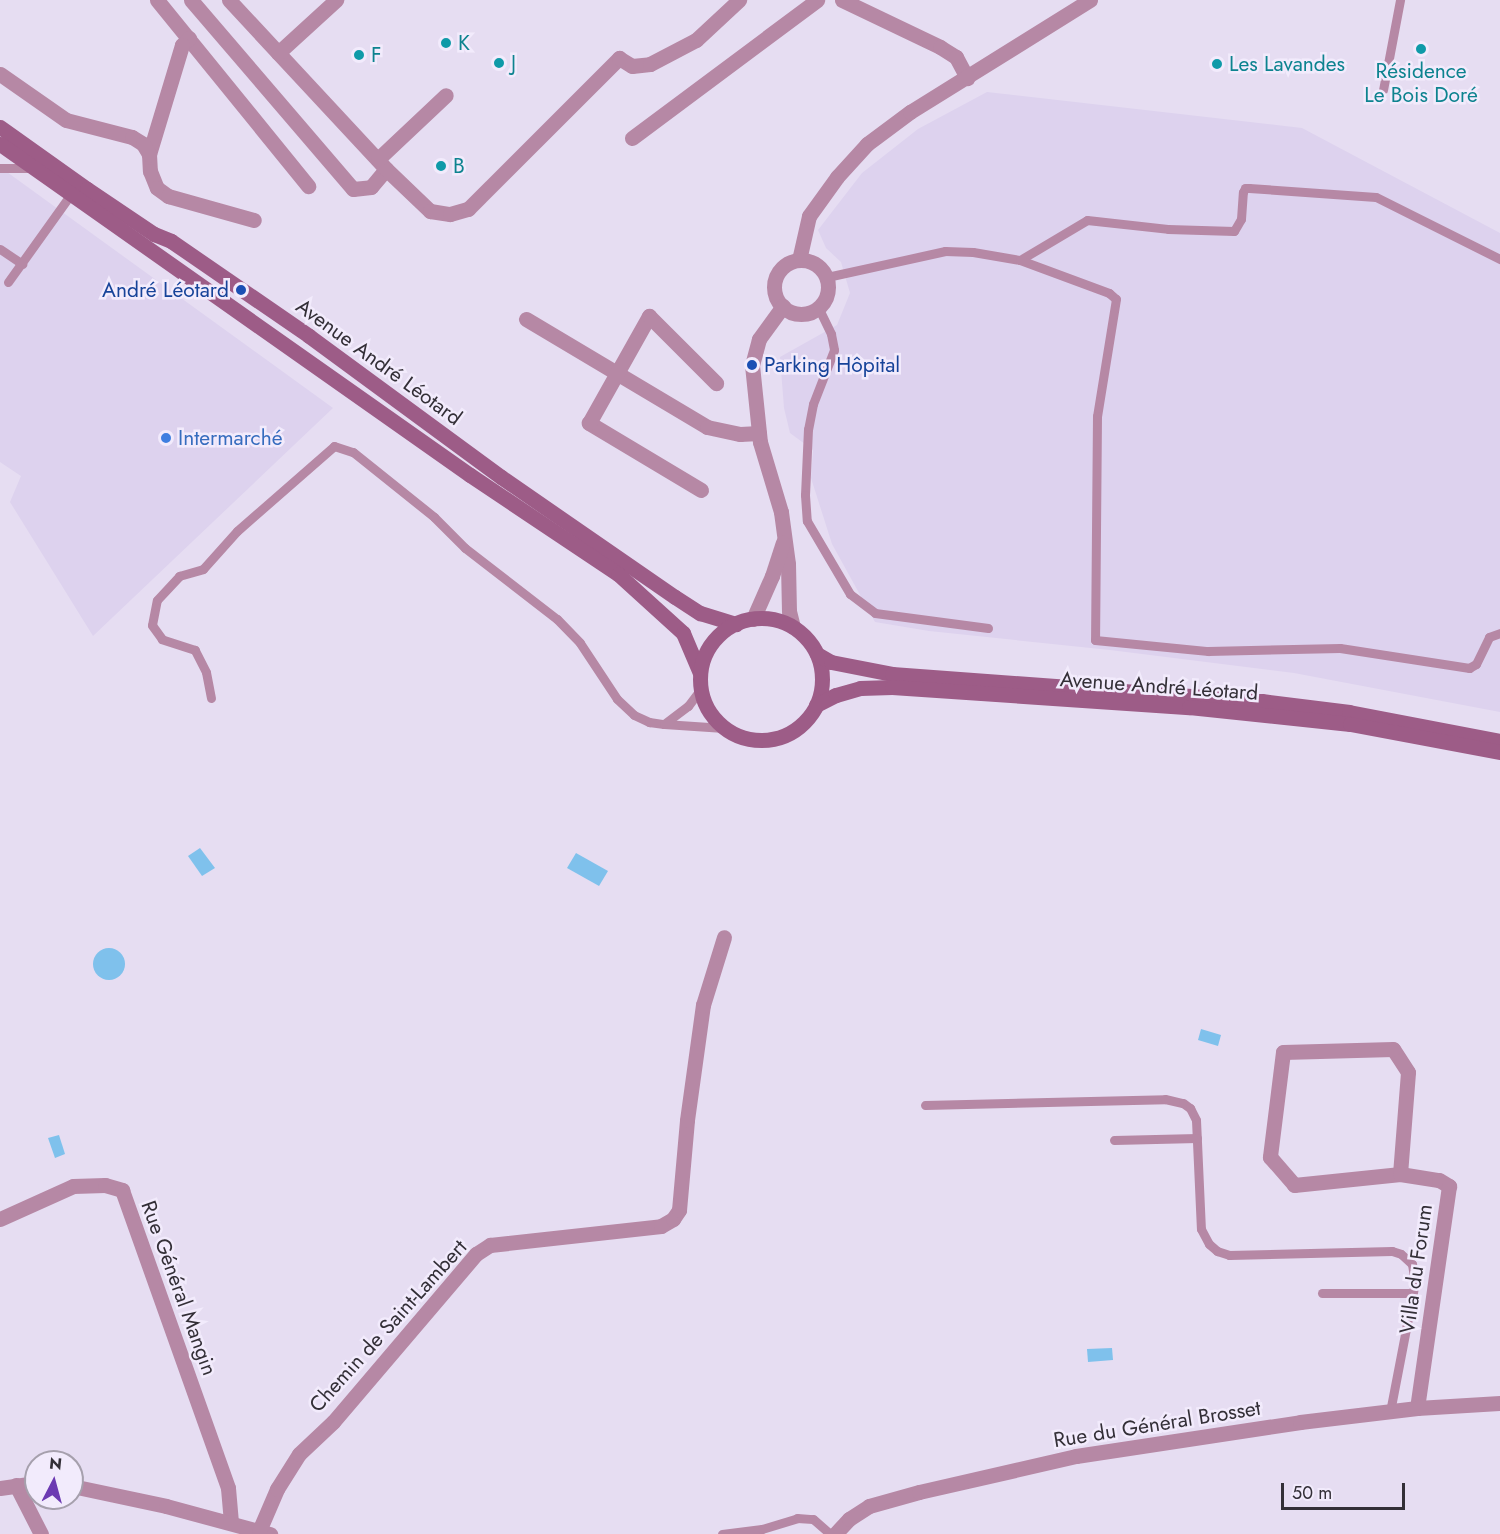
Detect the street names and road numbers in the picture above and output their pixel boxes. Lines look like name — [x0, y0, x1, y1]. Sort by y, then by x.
street label: Avenue André Léotard — [291, 293, 467, 431]
street label: Avenue André Léotard — [1059, 667, 1259, 705]
street label: Rue Général Mangin — [136, 1197, 222, 1379]
street label: Villa du Forum — [1394, 1203, 1438, 1335]
street label: Chemin de Saint-Lambert — [304, 1235, 472, 1417]
street label: Rue du Général Brosset — [1052, 1395, 1262, 1453]

